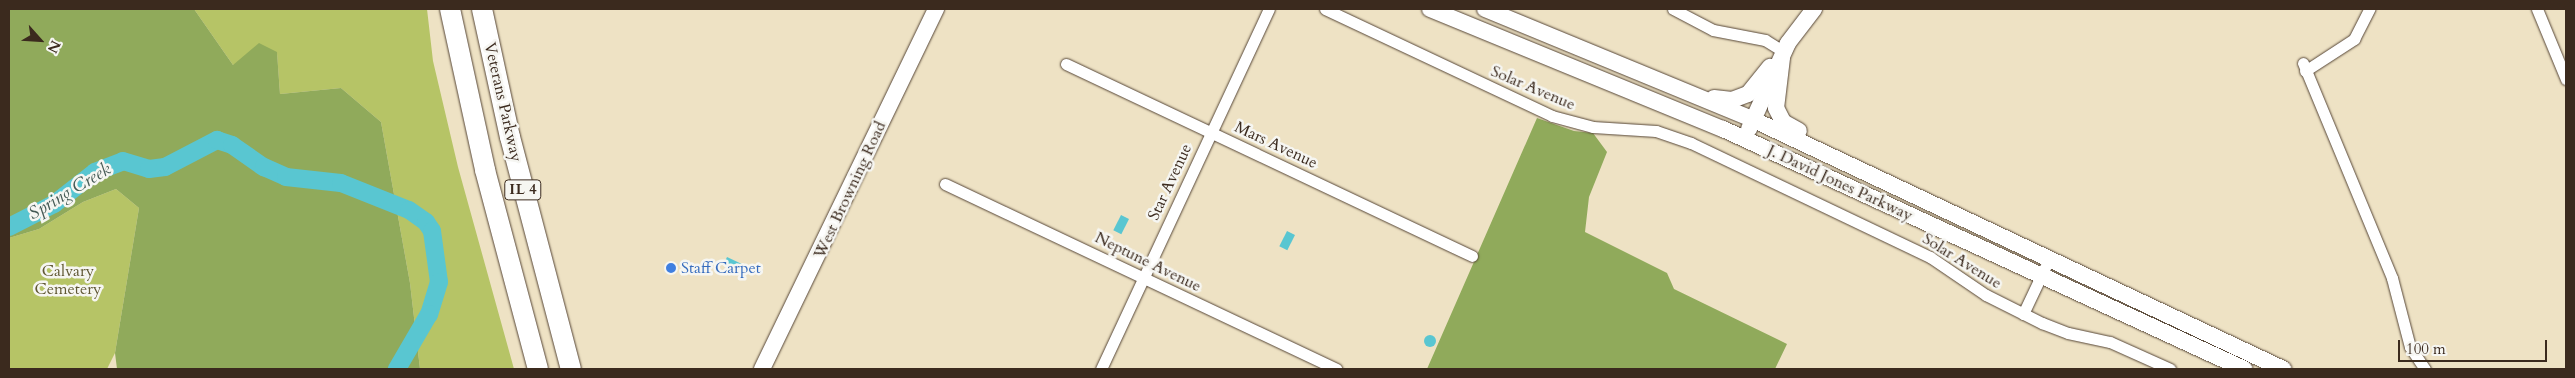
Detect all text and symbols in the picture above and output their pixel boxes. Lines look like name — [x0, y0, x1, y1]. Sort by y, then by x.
north arrow — [15, 15, 65, 65]
text: N — [43, 37, 65, 56]
street label: Veterans Parkway — [480, 40, 526, 164]
street label: Solar Avenue — [1488, 62, 1578, 114]
street label: Mars Avenue — [1231, 117, 1321, 173]
street label: West Browning Road — [810, 118, 890, 262]
street label: Star Avenue — [1144, 141, 1196, 223]
street label: J. David Jones Parkway — [1764, 141, 1916, 225]
water label: Spring Creek — [25, 159, 115, 225]
road number: IL 4 — [504, 178, 542, 202]
street label: Neptune Avenue — [1092, 228, 1204, 296]
street label: Solar Avenue — [1919, 229, 2005, 293]
place label: Staff Carpet — [681, 258, 761, 278]
park label: Calvary Cemetery — [35, 261, 101, 299]
marker: Staff Carpet — [665, 262, 677, 274]
scale bar — [2400, 330, 2549, 362]
text: 100 m — [2406, 339, 2446, 359]

